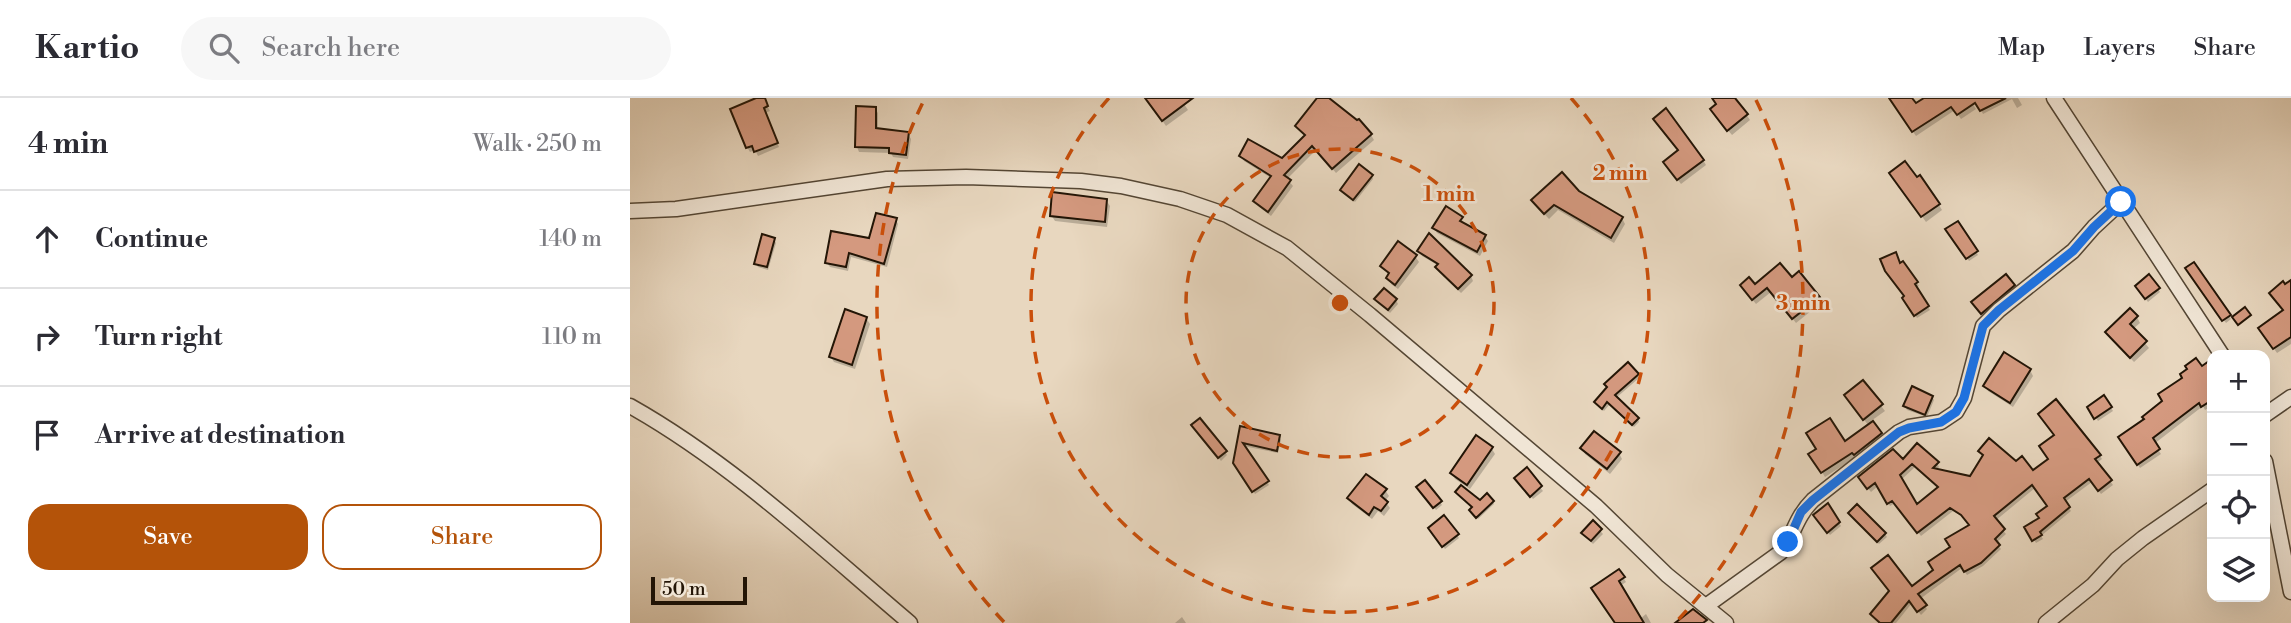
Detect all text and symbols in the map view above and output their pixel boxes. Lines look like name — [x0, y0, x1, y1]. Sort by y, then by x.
search box — [181, 17, 671, 80]
text: Kartio — [35, 28, 139, 69]
icon: search — [205, 29, 243, 67]
text: Search here — [261, 32, 400, 64]
text: Map — [1998, 33, 2045, 63]
text: Layers — [2083, 33, 2155, 63]
text: Share — [2193, 33, 2256, 63]
text: 4 min — [28, 125, 108, 163]
text: Walk · 250 m — [473, 130, 602, 158]
text: 2 min — [1592, 161, 1648, 187]
text: 1 min — [1423, 182, 1475, 208]
route start — [2105, 186, 2136, 217]
icon: ahead — [28, 220, 66, 258]
text: Continue — [95, 223, 208, 255]
text: 140 m — [539, 225, 602, 253]
centre of rings — [1328, 291, 1352, 315]
text: 3 min — [1776, 291, 1830, 317]
icon: right — [28, 318, 66, 356]
text: Turn right — [95, 321, 223, 353]
text: 110 m — [542, 323, 602, 351]
map controls — [2207, 350, 2270, 602]
button: + — [2207, 350, 2270, 413]
button: − — [2207, 413, 2270, 476]
icon: arrive — [28, 416, 66, 454]
text: Arrive at destination — [95, 419, 345, 451]
button: locate — [2207, 476, 2270, 539]
button: Save — [28, 504, 308, 570]
button: Share — [322, 504, 602, 570]
route end — [1772, 526, 1803, 557]
button: layers — [2207, 539, 2270, 602]
scale bar — [651, 574, 747, 606]
text: 50 m — [662, 577, 706, 601]

